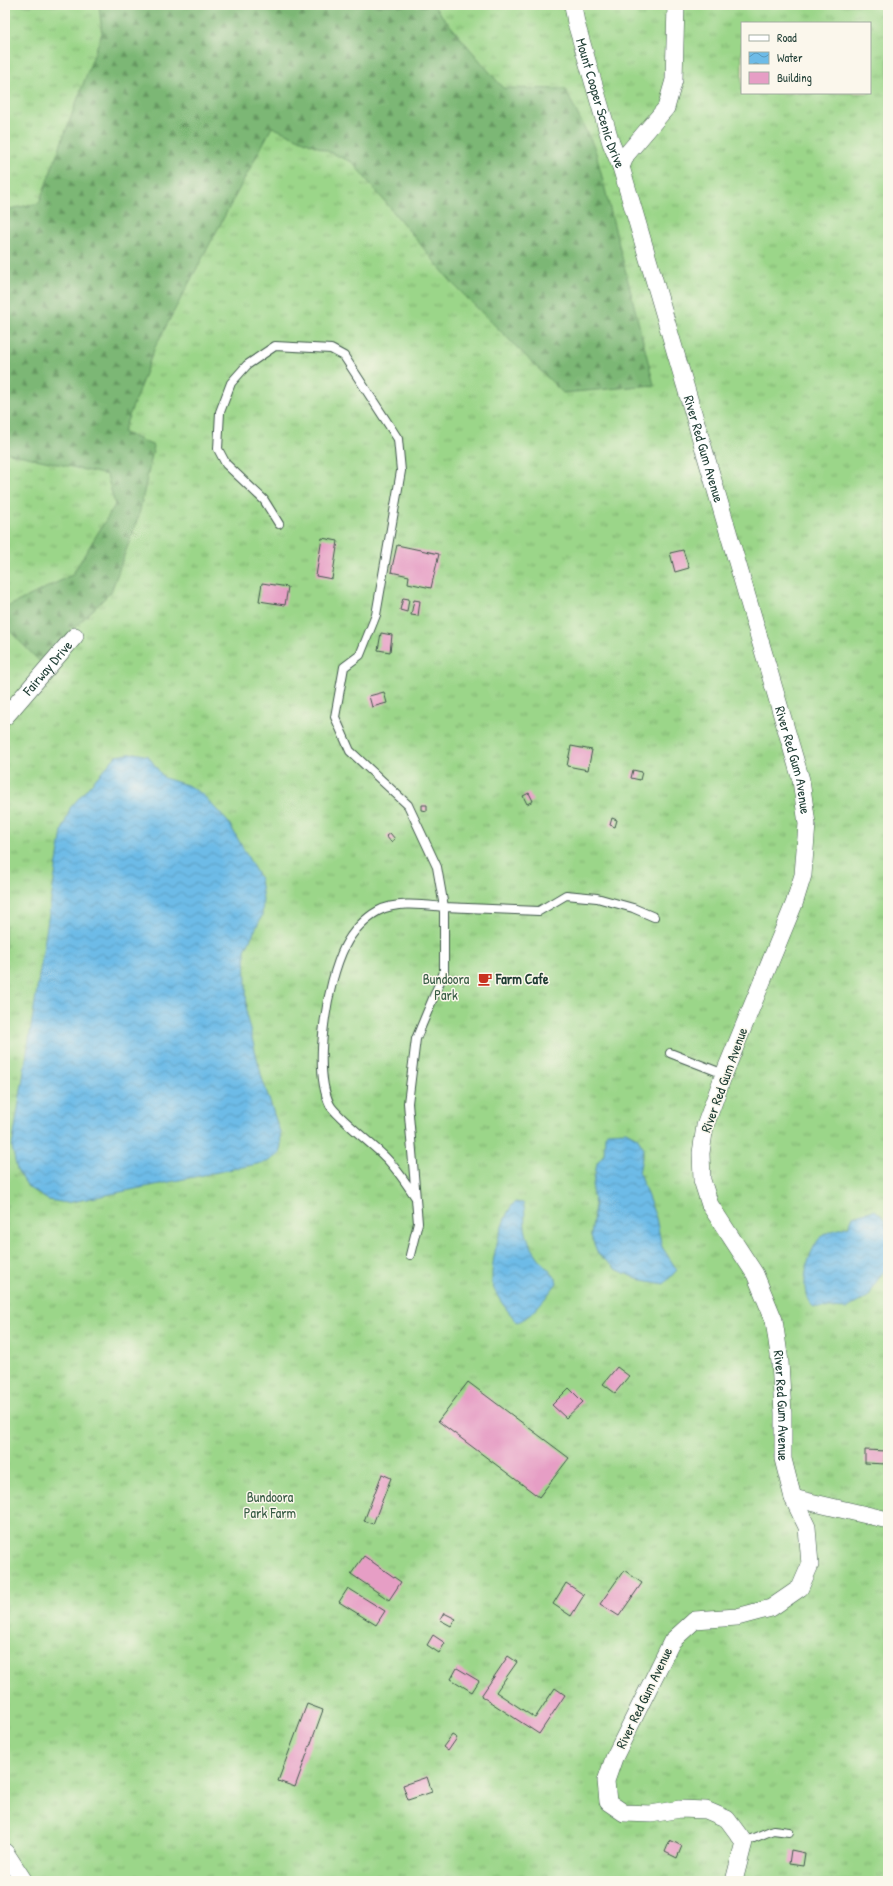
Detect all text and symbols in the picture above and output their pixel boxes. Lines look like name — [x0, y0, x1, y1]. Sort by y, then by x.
legend — [741, 22, 871, 94]
text: Road — [777, 29, 797, 46]
street label: Mount Cooper Scenic Drive — [572, 36, 631, 171]
text: Water — [777, 49, 803, 66]
text: Building — [777, 69, 812, 86]
street label: River Red Gum Avenue — [680, 393, 729, 505]
street label: Fairway Drive — [17, 636, 76, 700]
street label: River Red Gum Avenue — [771, 704, 816, 815]
park label: Bundoora Park — [423, 969, 470, 1004]
place label: Farm Cafe — [495, 969, 549, 988]
cafe icon: Farm Cafe — [477, 971, 493, 987]
street label: River Red Gum Avenue — [696, 1024, 751, 1135]
street label: River Red Gum Avenue — [769, 1349, 793, 1461]
park label: Bundoora Park Farm — [244, 1487, 296, 1522]
street label: River Red Gum Avenue — [611, 1644, 676, 1752]

